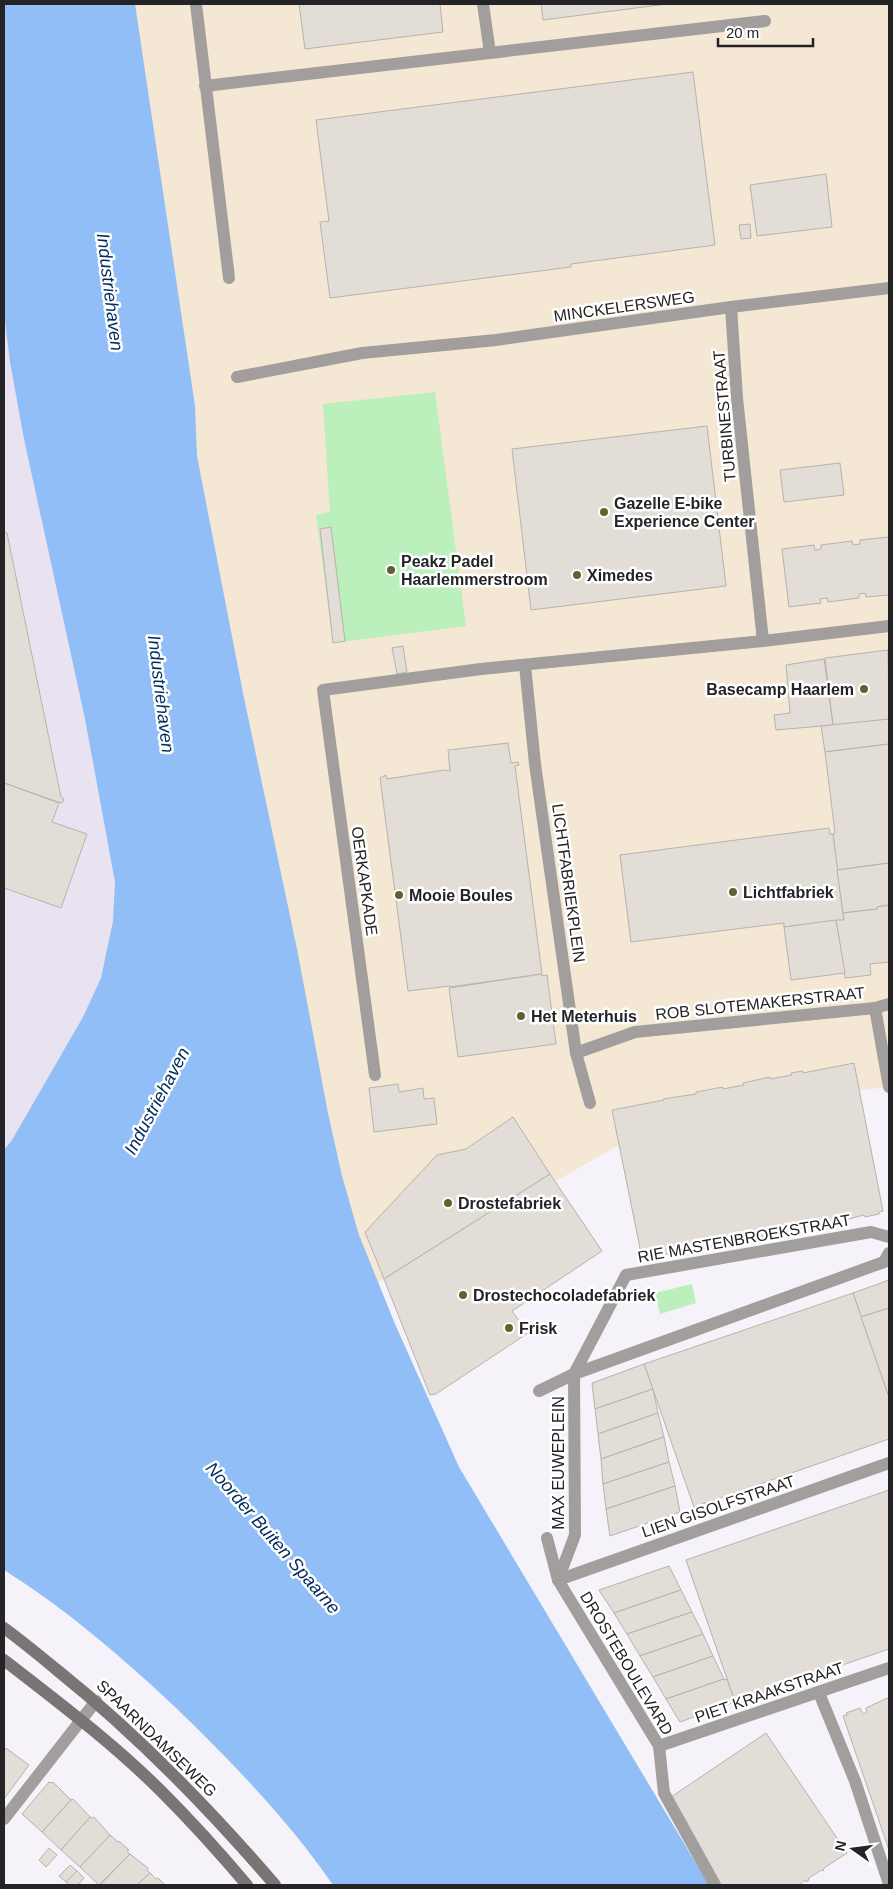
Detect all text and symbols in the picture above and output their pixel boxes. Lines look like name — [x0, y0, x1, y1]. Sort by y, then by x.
scale bar — [718, 15, 813, 47]
text: 20 m — [726, 24, 759, 41]
water label: Industriehaven — [93, 232, 127, 352]
street label: MINCKELERSWEG — [552, 288, 696, 325]
street label: TURBINESTRAAT — [710, 349, 739, 483]
place label: Gazelle E-bike Experience Center — [614, 495, 755, 530]
marker: Gazelle E-bike Experience Center — [598, 506, 610, 518]
place label: Peakz Padel Haarlemmerstroom — [401, 553, 548, 588]
marker: Peakz Padel Haarlemmerstroom — [385, 564, 397, 576]
place label: Ximedes — [587, 567, 653, 584]
marker: Ximedes — [571, 569, 583, 581]
water label: Industriehaven — [144, 634, 178, 754]
place label: Basecamp Haarlem — [706, 681, 854, 698]
marker: Basecamp Haarlem — [858, 683, 870, 695]
street label: LICHTFABRIEKPLEIN — [549, 803, 588, 963]
street label: OERKAPKADE — [348, 825, 381, 937]
place label: Lichtfabriek — [743, 884, 834, 901]
marker: Lichtfabriek — [727, 886, 739, 898]
place label: Mooie Boules — [409, 887, 513, 904]
marker: Mooie Boules — [393, 889, 405, 901]
street label: ROB SLOTEMAKERSTRAAT — [655, 984, 866, 1023]
place label: Het Meterhuis — [531, 1008, 637, 1025]
marker: Het Meterhuis — [515, 1010, 527, 1022]
water label: Industriehaven — [120, 1044, 194, 1158]
place label: Drostefabriek — [458, 1195, 561, 1212]
marker: Drostefabriek — [442, 1197, 454, 1209]
street label: RIE MASTENBROEKSTRAAT — [636, 1211, 852, 1266]
place label: Drostechocoladefabriek — [473, 1287, 655, 1304]
marker: Drostechocoladefabriek — [457, 1289, 469, 1301]
place label: Frisk — [519, 1320, 557, 1337]
marker: Frisk — [503, 1322, 515, 1334]
street label: MAX EUWEPLEIN — [550, 1396, 567, 1530]
water label: Noorder Buiten Spaarne — [202, 1458, 344, 1618]
street label: LIEN GISOLFSTRAAT — [639, 1472, 797, 1541]
street label: DROSTEBOULEVARD — [577, 1589, 676, 1738]
street label: PIET KRAAKSTRAAT — [693, 1659, 846, 1726]
street label: SPAARNDAMSEWEG — [93, 1677, 220, 1800]
north arrow — [828, 1824, 878, 1874]
text: N — [831, 1839, 849, 1853]

